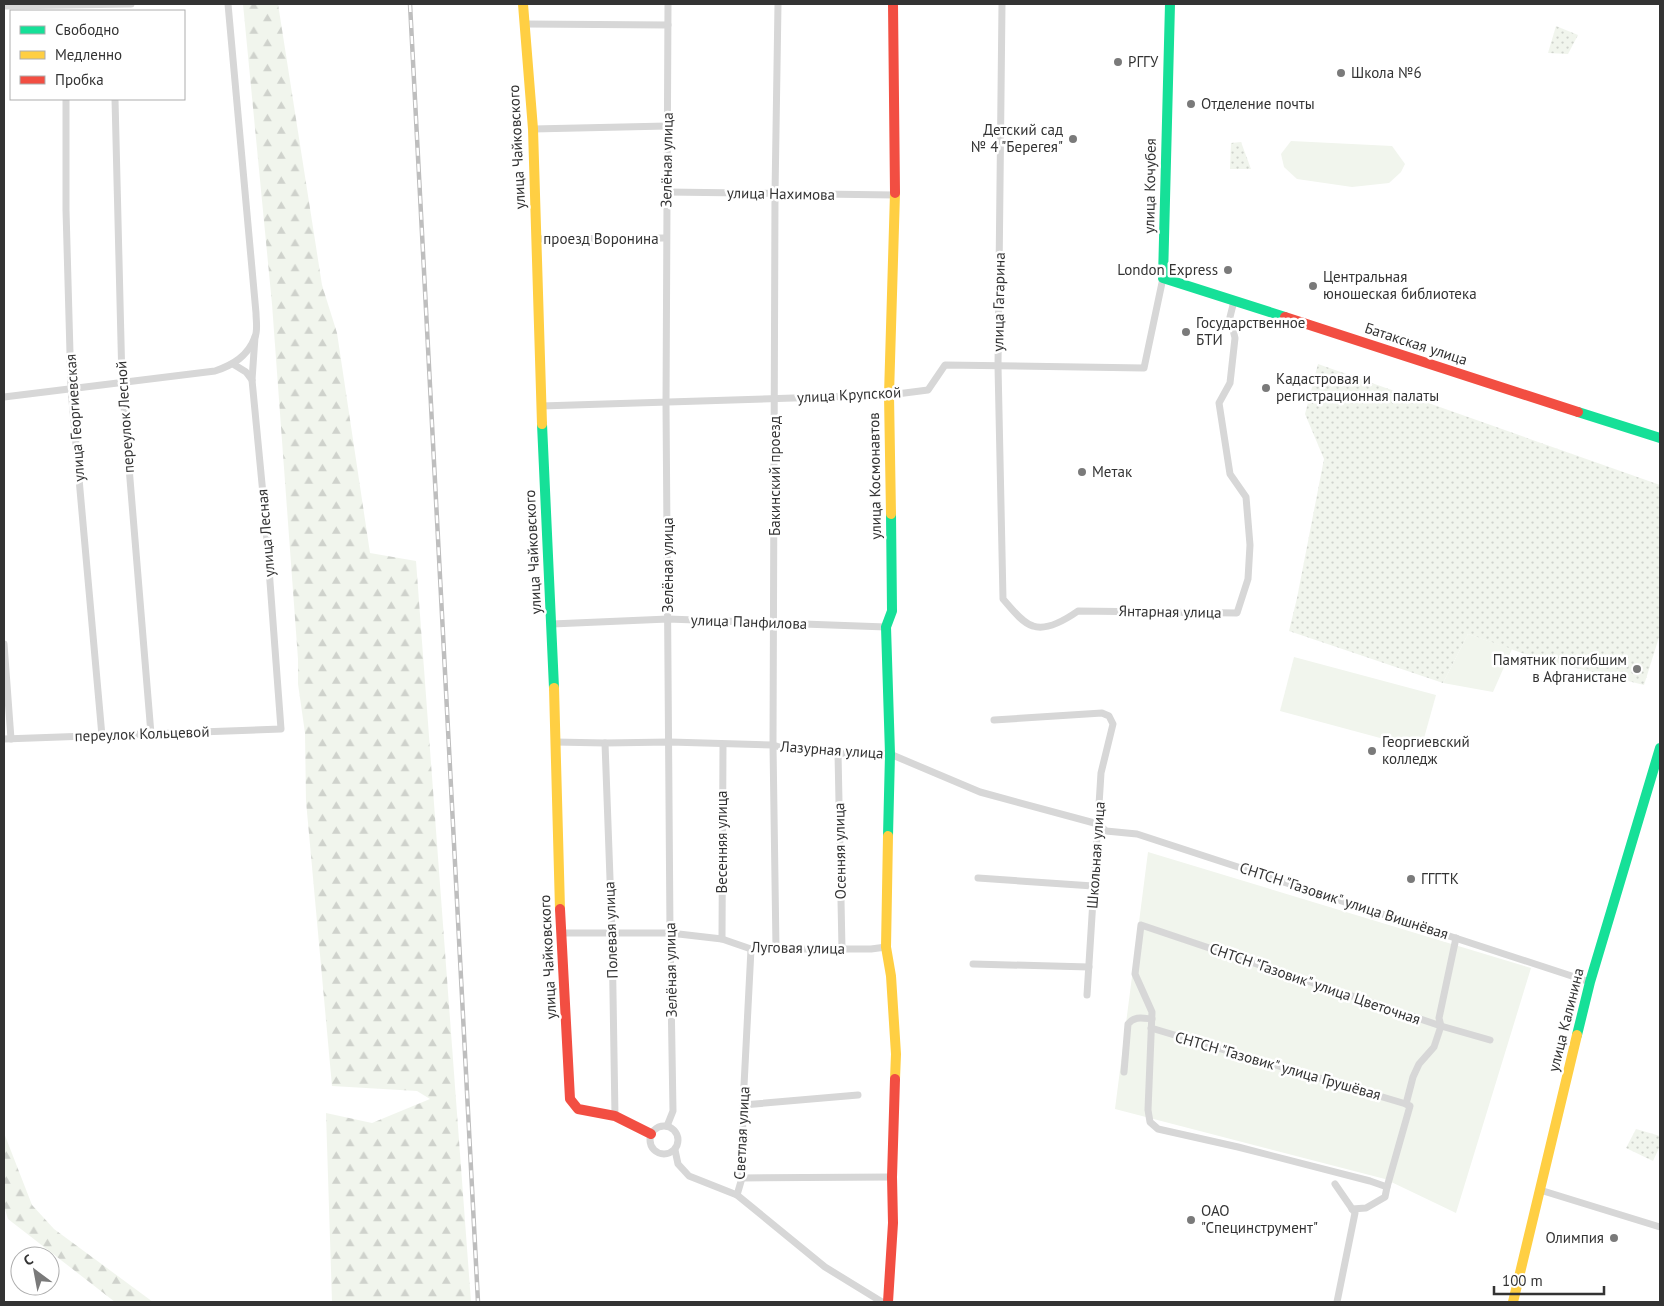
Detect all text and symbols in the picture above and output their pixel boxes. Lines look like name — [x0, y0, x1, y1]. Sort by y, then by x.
legend — [10, 10, 185, 100]
text: Свободно — [55, 20, 119, 39]
text: Медленно — [55, 45, 122, 64]
place label: РГГУ — [1128, 52, 1159, 71]
marker: РГГУ — [1112, 56, 1124, 68]
place label: Школа №6 — [1351, 63, 1422, 82]
marker: Школа №6 — [1335, 67, 1347, 79]
text: Пробка — [55, 70, 104, 89]
street label: улица Чайковского — [504, 84, 529, 210]
place label: Отделение почты — [1201, 94, 1315, 113]
marker: Отделение почты — [1185, 98, 1197, 110]
street label: Зелёная улица — [656, 112, 677, 208]
place label: Детский сад № 4 "Берегея" — [971, 120, 1063, 156]
marker: Детский сад № 4 "Берегея" — [1067, 133, 1079, 145]
street label: улица Кочубея — [1139, 138, 1160, 234]
street label: улица Нахимова — [727, 183, 835, 204]
street label: проезд Воронина — [543, 229, 659, 248]
street label: улица Гагарина — [988, 252, 1009, 352]
place label: London Express — [1117, 260, 1218, 279]
marker: London Express — [1222, 264, 1234, 276]
place label: Центральная юношеская библиотека — [1323, 267, 1477, 303]
marker: Центральная юношеская библиотека — [1307, 280, 1319, 292]
place label: Государственное БТИ — [1196, 313, 1306, 349]
street label: Батакская улица — [1362, 318, 1470, 369]
marker: Государственное БТИ — [1180, 326, 1192, 338]
street label: улица Георгиевская — [61, 353, 88, 483]
street label: переулок Лесной — [111, 360, 138, 474]
place label: Кадастровая и регистрационная палаты — [1276, 369, 1439, 405]
street label: улица Крупской — [796, 382, 902, 407]
marker: Кадастровая и регистрационная палаты — [1260, 382, 1272, 394]
street label: улица Космонавтов — [864, 412, 885, 540]
street label: Бакинский проезд — [765, 416, 784, 536]
place label: Метак — [1092, 462, 1133, 481]
marker: Метак — [1076, 466, 1088, 478]
street label: улица Лесная — [252, 488, 279, 578]
street label: улица Чайковского — [520, 489, 545, 615]
street label: Зелёная улица — [658, 517, 677, 613]
street label: Янтарная улица — [1118, 601, 1222, 622]
street label: улица Панфилова — [690, 610, 808, 633]
place label: Памятник погибшим в Афганистане — [1493, 650, 1627, 686]
marker: Памятник погибшим в Афганистане — [1631, 663, 1643, 675]
street label: переулок Кольцевой — [74, 722, 210, 745]
place label: Георгиевский колледж — [1382, 732, 1470, 768]
street label: Лазурная улица — [779, 736, 884, 763]
marker: Георгиевский колледж — [1366, 745, 1378, 757]
street label: Весенняя улица — [712, 791, 731, 893]
street label: Школьная улица — [1082, 801, 1109, 909]
street label: Осенняя улица — [829, 802, 850, 900]
street label: СНТСН "Газовик" улица Вишнёвая — [1237, 858, 1451, 943]
place label: ГГГТК — [1421, 869, 1459, 888]
marker: ГГГТК — [1405, 873, 1417, 885]
street label: Полевая улица — [599, 881, 622, 979]
street label: улица Чайковского — [535, 894, 560, 1020]
street label: Зелёная улица — [660, 922, 681, 1018]
street label: Луговая улица — [750, 937, 845, 958]
street label: СНТСН "Газовик" улица Цветочная — [1207, 938, 1423, 1029]
street label: улица Калинина — [1543, 966, 1588, 1074]
street label: СНТСН "Газовик" улица Грушёвая — [1173, 1027, 1383, 1104]
street label: Светлая улица — [730, 1086, 753, 1180]
place label: ОАО "Специнструмент" — [1201, 1201, 1318, 1237]
marker: ОАО "Специнструмент" — [1185, 1214, 1197, 1226]
place label: Олимпия — [1545, 1228, 1604, 1247]
marker: Олимпия — [1608, 1232, 1620, 1244]
north arrow — [10, 1246, 60, 1296]
text: С — [20, 1250, 36, 1270]
scale bar — [1494, 1264, 1604, 1296]
text: 100 m — [1502, 1271, 1543, 1290]

